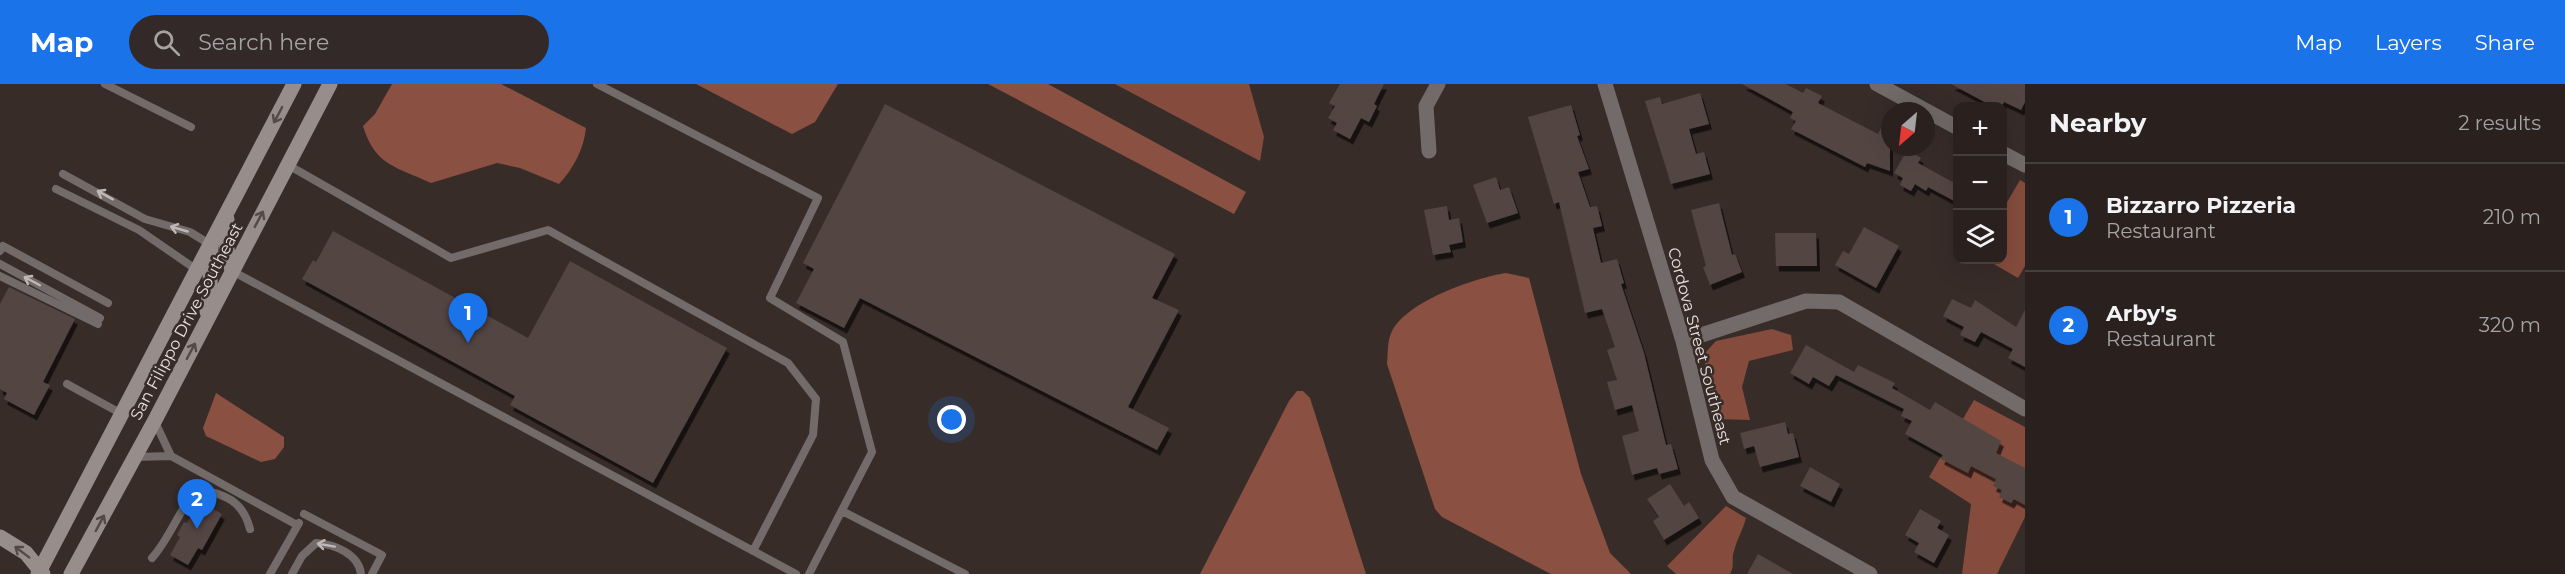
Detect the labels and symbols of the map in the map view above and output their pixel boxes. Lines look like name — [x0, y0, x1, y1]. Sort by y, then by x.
north arrow — [1881, 102, 1935, 156]
one-way arrow — [272, 106, 284, 123]
one-way arrow — [96, 189, 113, 201]
one-way arrow — [254, 211, 265, 229]
street label: San Filippo Drive Southeast — [126, 219, 247, 423]
one-way arrow — [170, 223, 189, 234]
street label: Cordova Street Southeast — [1664, 245, 1735, 447]
one-way arrow — [23, 275, 41, 286]
pin: 1 — [448, 294, 488, 343]
one-way arrow — [186, 342, 197, 360]
your location — [937, 405, 966, 434]
pin: 2 — [178, 480, 216, 529]
one-way arrow — [94, 515, 106, 532]
one-way arrow — [317, 539, 336, 550]
one-way arrow — [14, 545, 30, 558]

